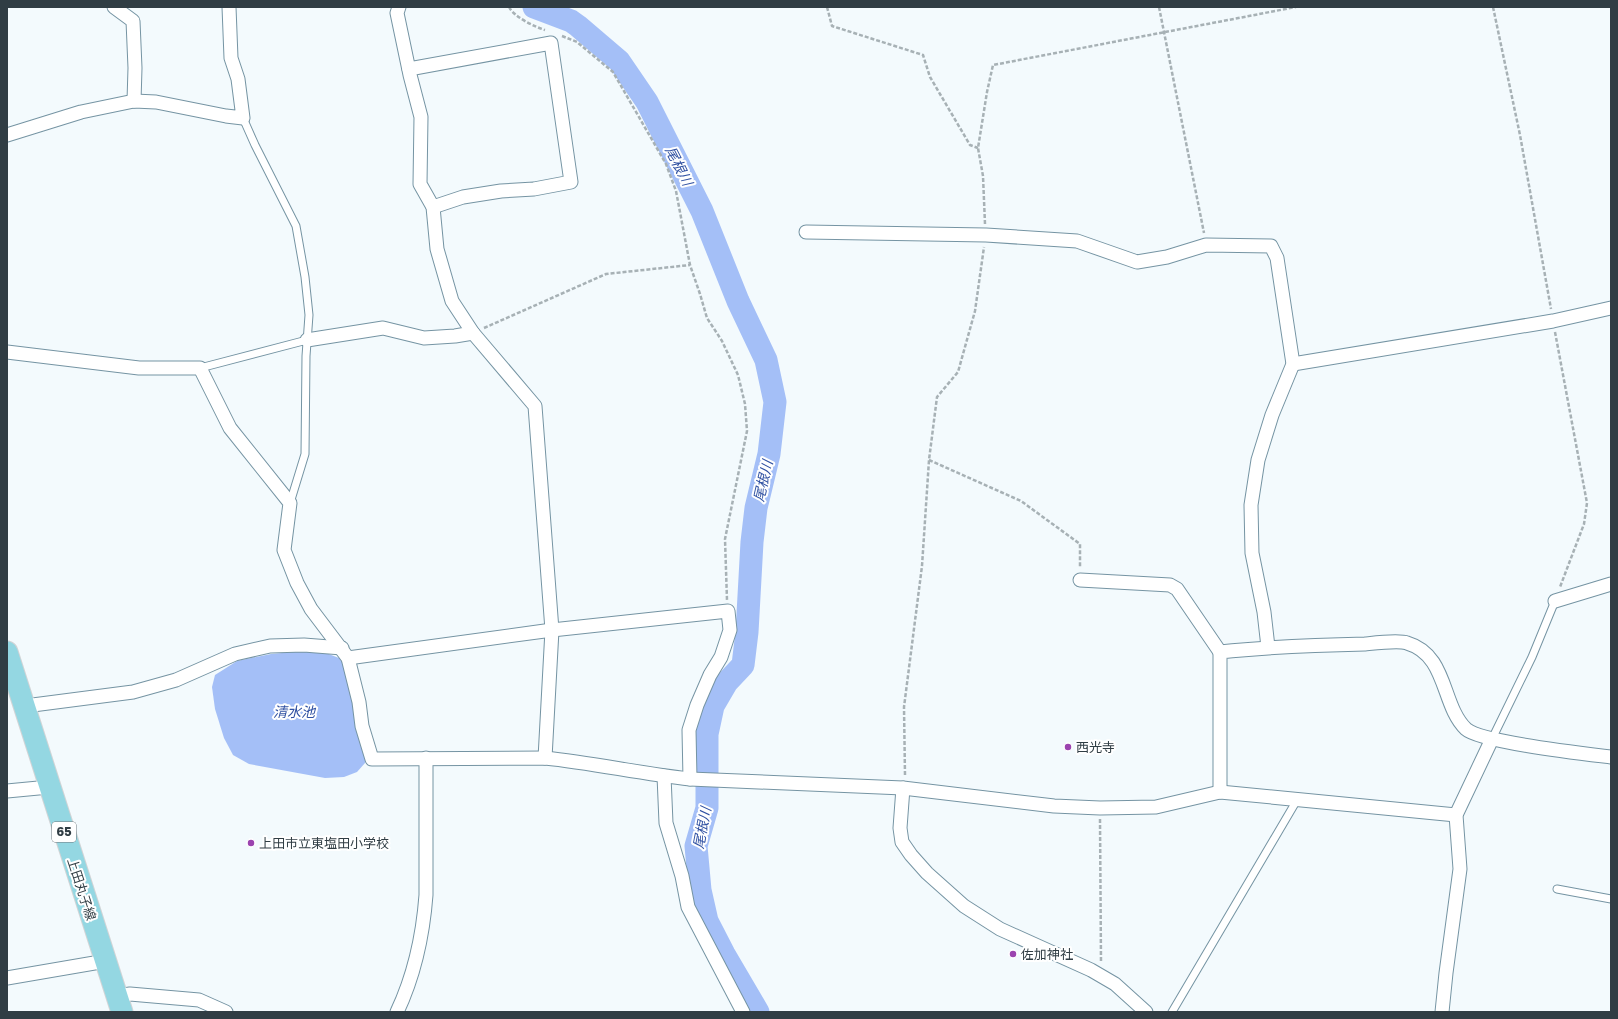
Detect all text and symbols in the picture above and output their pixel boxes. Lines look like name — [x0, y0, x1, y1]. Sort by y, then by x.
water label: 尾根川 — [662, 143, 697, 190]
water label: 尾根川 — [750, 457, 776, 503]
water label: 清水池 — [273, 703, 317, 720]
place label: 西光寺 — [1076, 739, 1115, 755]
marker: 西光寺 — [1063, 742, 1073, 752]
water label: 尾根川 — [689, 804, 714, 850]
road number: 65 — [52, 822, 76, 842]
place label: 上田市立東塩田小学校 — [259, 835, 389, 851]
marker: 上田市立東塩田小学校 — [246, 838, 256, 848]
street label: 上田丸子線 — [64, 856, 100, 922]
place label: 佐加神社 — [1021, 946, 1073, 962]
marker: 佐加神社 — [1008, 949, 1018, 959]

